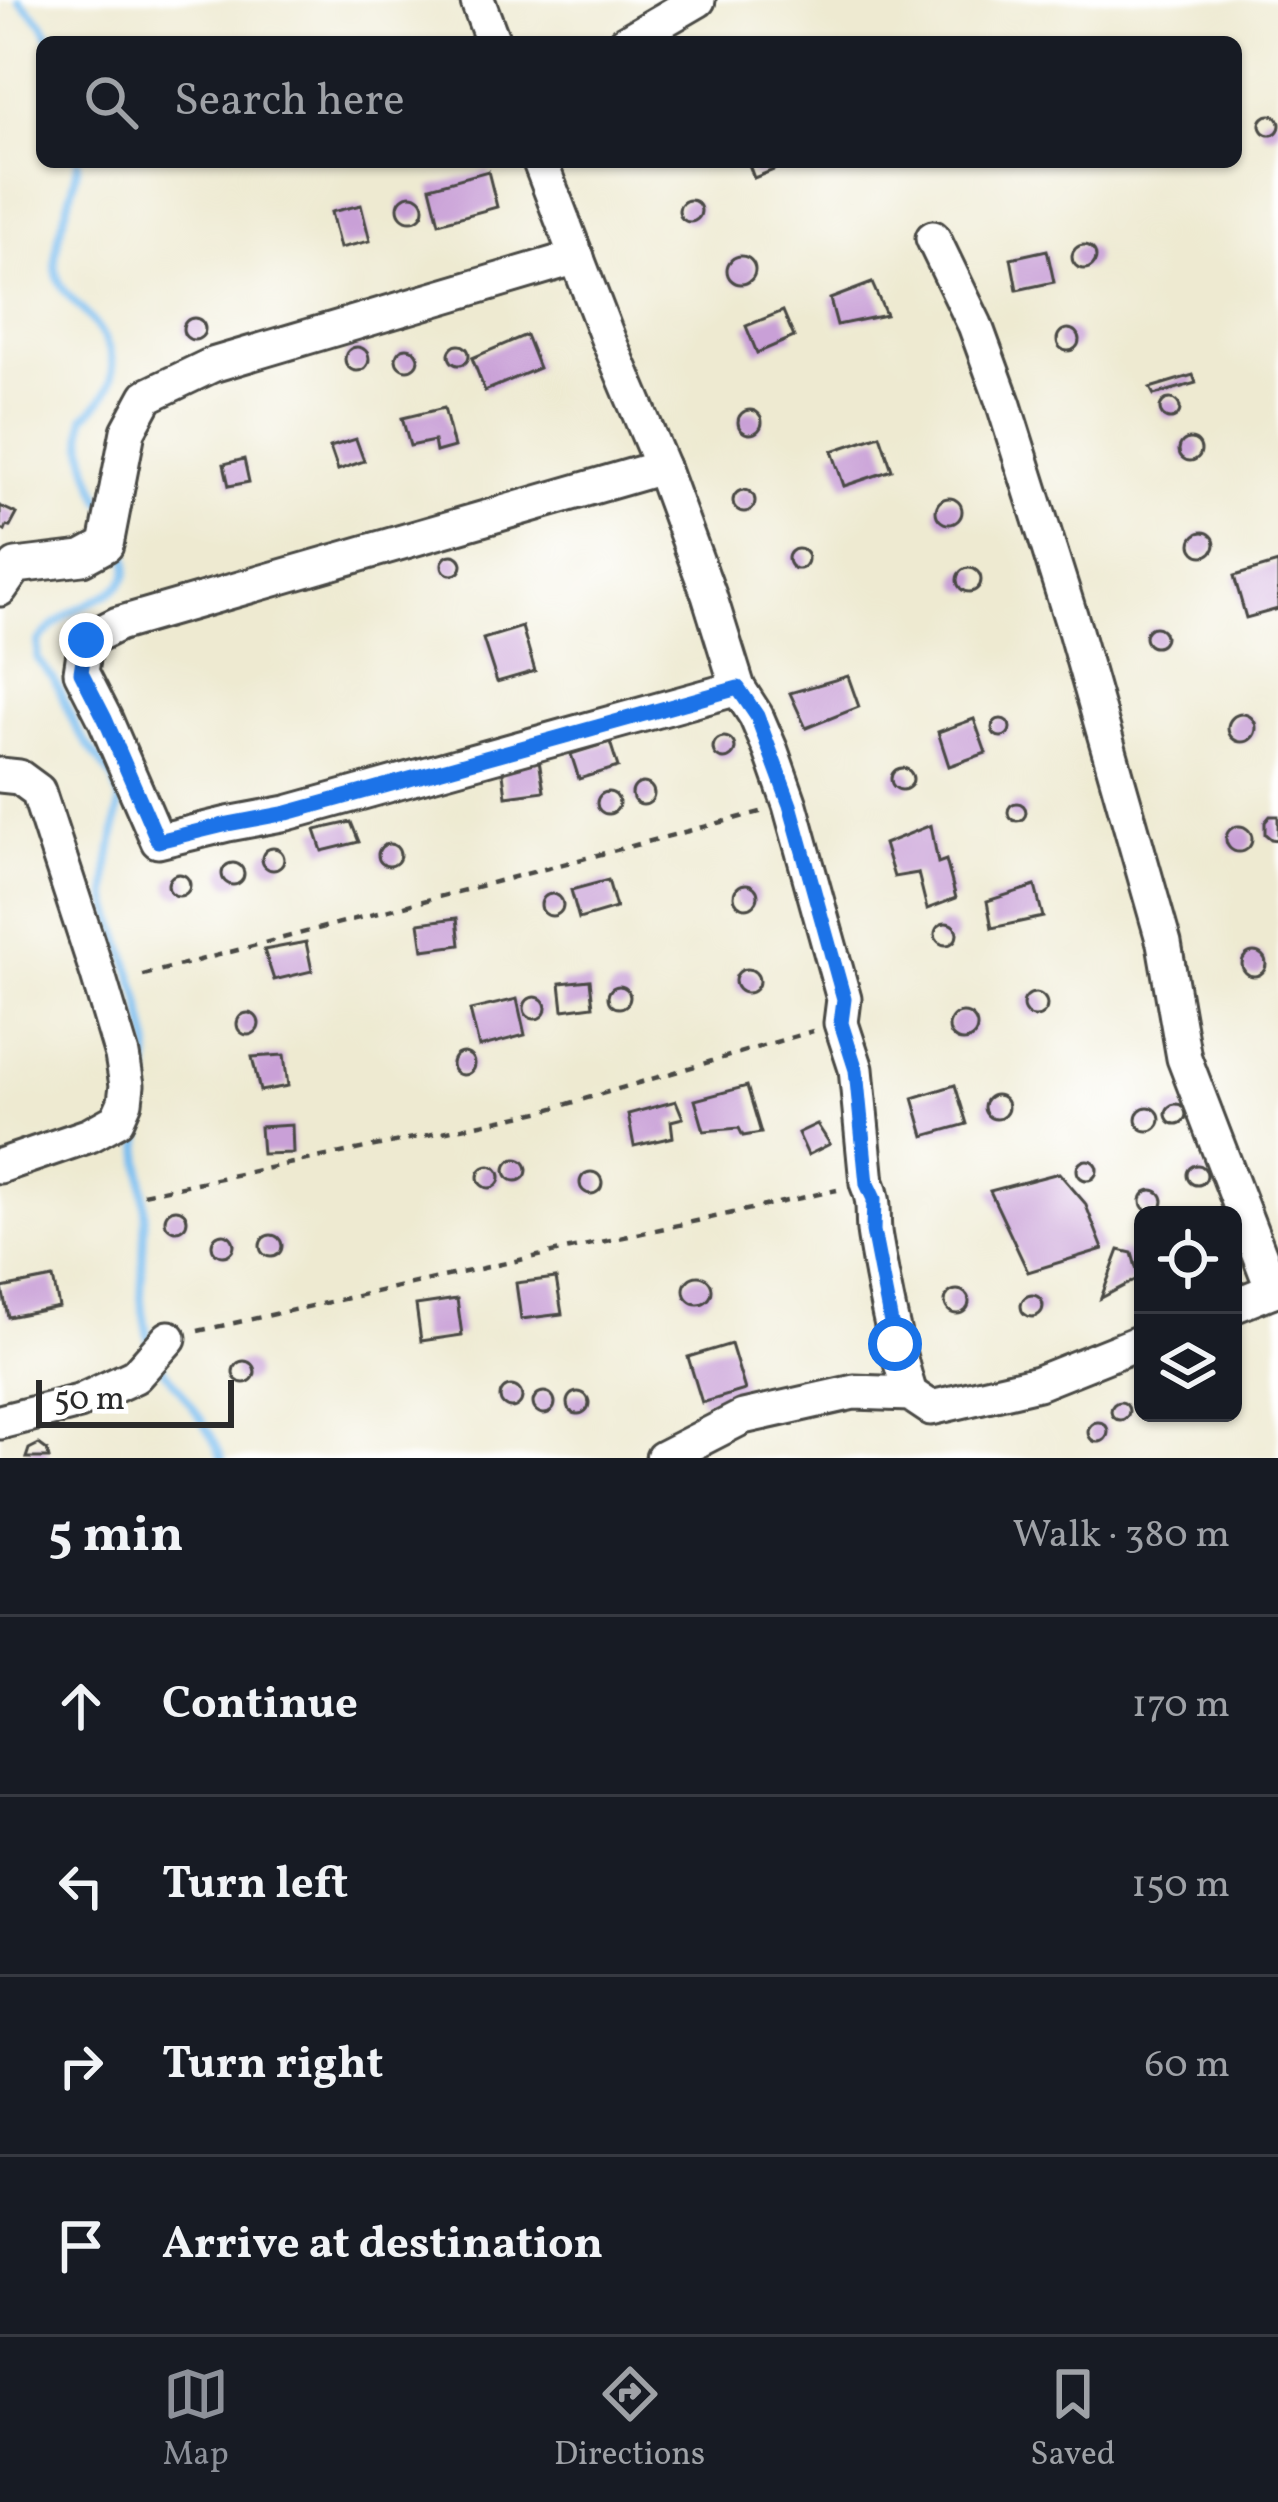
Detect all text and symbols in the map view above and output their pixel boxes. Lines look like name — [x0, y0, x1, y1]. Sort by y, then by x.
search box — [36, 36, 1242, 168]
icon: search — [78, 69, 144, 135]
text: Search here — [174, 71, 405, 134]
route end — [59, 613, 113, 667]
map controls — [1134, 1206, 1242, 1422]
button: locate — [1134, 1206, 1242, 1314]
button: layers — [1134, 1314, 1242, 1422]
route start — [868, 1317, 922, 1371]
scale bar — [36, 1374, 234, 1427]
text: 50 m — [54, 1378, 125, 1424]
text: 5 min — [48, 1501, 184, 1572]
text: Walk · 380 m — [1012, 1509, 1230, 1563]
icon: ahead — [48, 1673, 114, 1739]
text: Continue — [162, 1674, 358, 1737]
text: 170 m — [1132, 1679, 1230, 1733]
icon: left — [48, 1853, 114, 1919]
text: Turn left — [162, 1854, 348, 1917]
text: 150 m — [1131, 1859, 1230, 1913]
icon: right — [48, 2033, 114, 2099]
text: Turn right — [162, 2034, 383, 2097]
text: 60 m — [1145, 2039, 1230, 2093]
icon: arrive — [48, 2213, 114, 2279]
text: Arrive at destination — [162, 2214, 603, 2277]
tab: Map — [163, 2361, 229, 2479]
tab: Directions — [554, 2361, 705, 2479]
tab: Saved — [1030, 2361, 1115, 2479]

